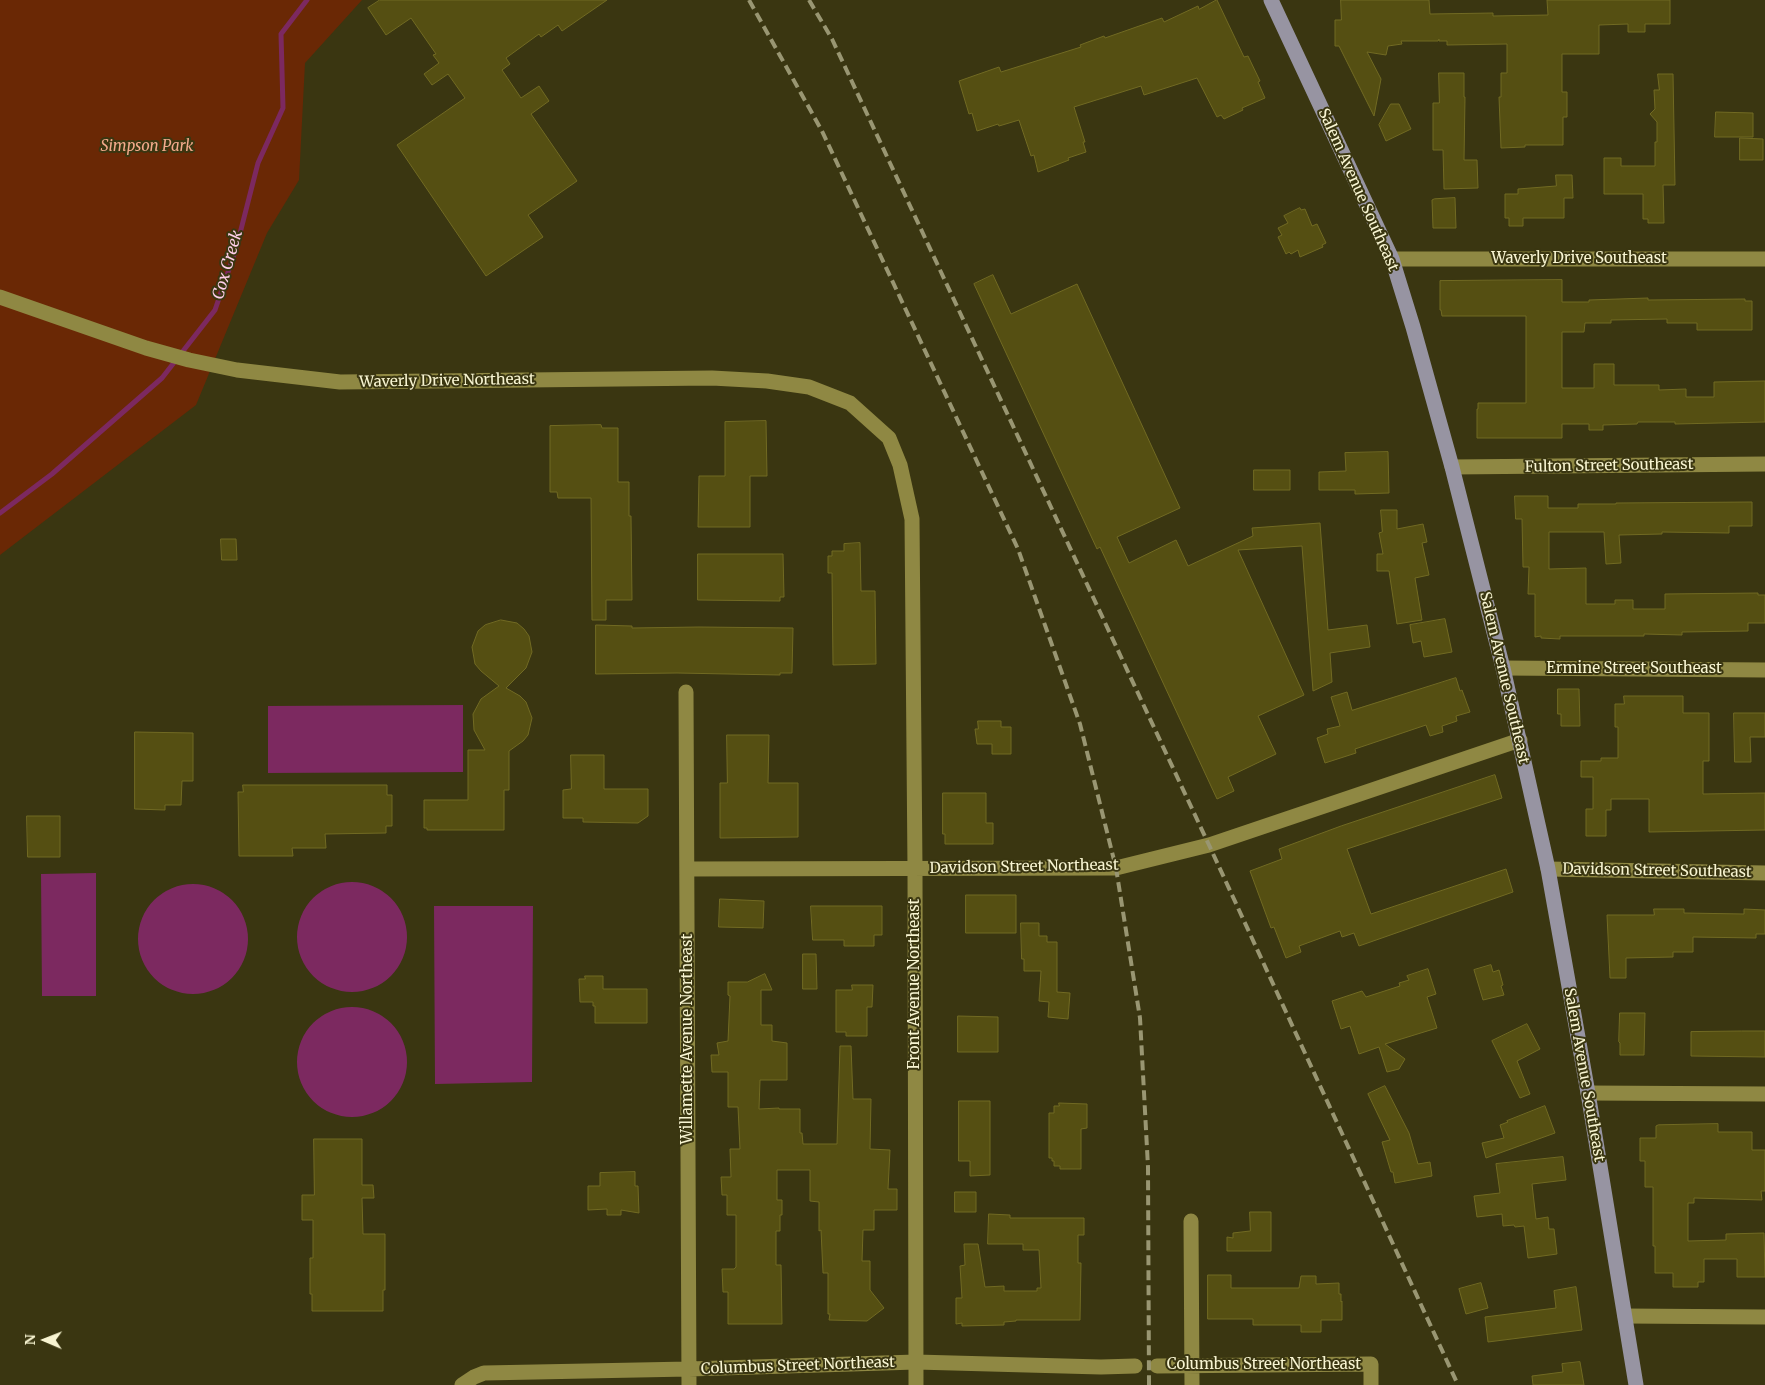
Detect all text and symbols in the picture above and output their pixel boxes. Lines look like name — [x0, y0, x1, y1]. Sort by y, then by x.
street label: Salem Avenue Southeast — [1314, 106, 1402, 274]
park label: Simpson Park — [101, 138, 193, 156]
water label: Cox Creek — [209, 228, 247, 302]
street label: Waverly Drive Southeast — [1491, 250, 1667, 268]
street label: Waverly Drive Northeast — [359, 370, 535, 392]
street label: Fulton Street Southeast — [1524, 456, 1694, 476]
street label: Salem Avenue Southeast — [1475, 590, 1533, 766]
street label: Ermine Street Southeast — [1546, 660, 1722, 678]
street label: Davidson Street Northeast — [929, 856, 1119, 878]
street label: Davidson Street Southeast — [1562, 860, 1752, 882]
street label: Front Avenue Northeast — [906, 899, 924, 1069]
street label: Willamette Avenue Northeast — [679, 934, 697, 1144]
street label: Salem Avenue Southeast — [1560, 987, 1608, 1163]
north arrow — [20, 1315, 70, 1365]
text: N — [21, 1334, 39, 1345]
street label: Columbus Street Northeast — [701, 1354, 895, 1378]
street label: Columbus Street Northeast — [1167, 1356, 1361, 1374]

